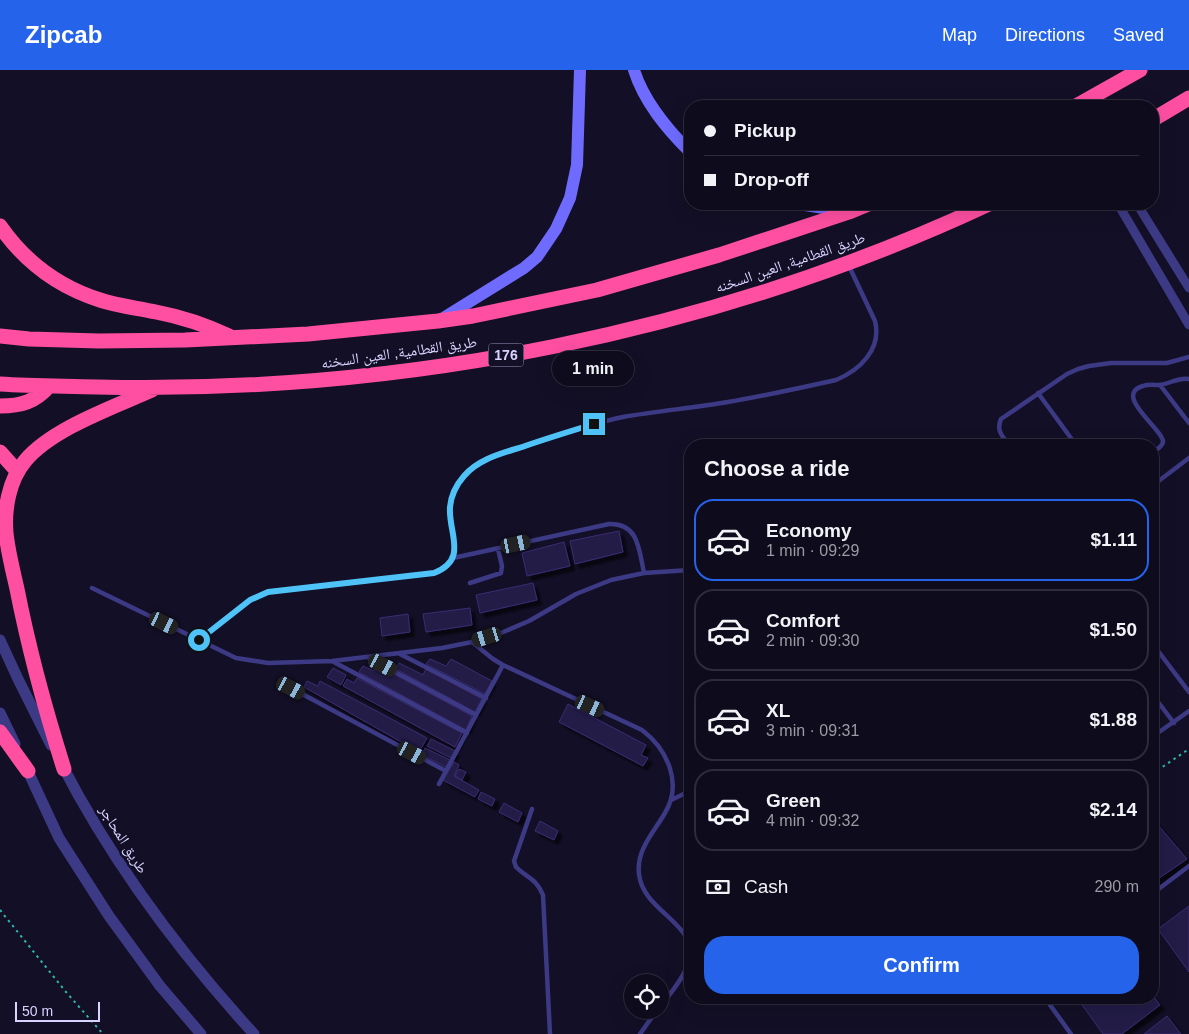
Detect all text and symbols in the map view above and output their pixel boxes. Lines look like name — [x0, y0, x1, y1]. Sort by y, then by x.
text: Zipcab — [25, 21, 102, 48]
text: Map — [942, 25, 977, 45]
text: Directions — [1005, 25, 1085, 45]
text: Saved — [1113, 25, 1164, 45]
text: Pickup — [734, 120, 796, 141]
text: Drop-off — [734, 169, 809, 190]
street label: طريق القطامية, العين السخنه — [713, 228, 868, 298]
street label: طريق القطامية, العين السخنه — [320, 333, 478, 373]
road number: 176 — [488, 344, 524, 366]
callout: 1 min — [553, 352, 635, 386]
text: 1 min — [572, 360, 614, 377]
route end — [583, 413, 605, 435]
text: Choose a ride — [704, 456, 849, 481]
icon: car — [706, 518, 751, 563]
text: Economy — [766, 520, 852, 541]
text: $1.11 — [1091, 529, 1137, 550]
car — [499, 534, 532, 554]
text: 1 min · 09:29 — [766, 542, 859, 559]
icon: car — [706, 608, 751, 653]
car — [147, 610, 180, 636]
text: Comfort — [766, 610, 840, 631]
text: $1.50 — [1089, 619, 1137, 640]
car — [470, 625, 503, 649]
route start — [188, 629, 210, 651]
text: 2 min · 09:30 — [766, 632, 859, 649]
car — [366, 651, 399, 679]
car — [274, 674, 307, 702]
car — [573, 693, 606, 719]
icon: car — [706, 698, 751, 743]
text: XL — [766, 700, 790, 721]
text: $1.88 — [1089, 709, 1137, 730]
text: 3 min · 09:31 — [766, 722, 859, 739]
car — [395, 739, 428, 767]
icon: car — [706, 788, 751, 833]
text: Green — [766, 790, 821, 811]
text: $2.14 — [1089, 799, 1137, 820]
street label: طريق المحاجر — [94, 801, 152, 877]
text: 4 min · 09:32 — [766, 812, 859, 829]
icon: cash — [704, 873, 732, 901]
text: Cash — [744, 876, 788, 897]
text: 290 m — [1095, 878, 1139, 895]
button: Confirm — [704, 936, 1139, 994]
map controls — [624, 974, 669, 1019]
button: locate — [624, 974, 669, 1019]
scale bar — [15, 999, 100, 1022]
text: 50 m — [22, 1003, 53, 1019]

